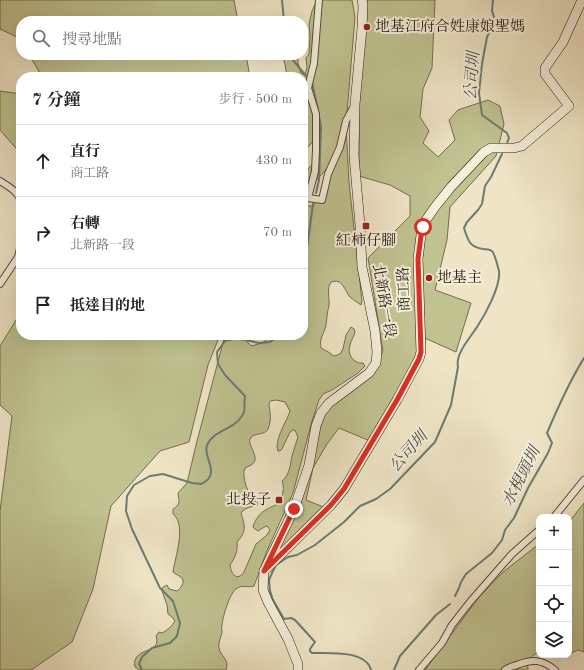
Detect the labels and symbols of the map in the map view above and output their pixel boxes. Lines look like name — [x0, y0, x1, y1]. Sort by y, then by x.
place label: 地基江府合姓康娘聖媽 — [375, 18, 525, 35]
marker: 地基江府合姓康娘聖媽 — [362, 22, 372, 32]
water label: 公司圳 — [461, 48, 483, 101]
route start — [414, 218, 432, 236]
marker: 紅柿仔腳 — [361, 221, 371, 231]
place label: 紅柿仔腳 — [336, 232, 396, 249]
street label: 北新路一段 — [369, 262, 399, 339]
street label: 商工路 — [395, 266, 413, 312]
place label: 地基主 — [437, 269, 482, 286]
marker: 地基主 — [424, 273, 434, 283]
water label: 公司圳 — [386, 425, 433, 475]
water label: 水梘頭圳 — [499, 441, 545, 509]
place label: 北投子 — [226, 491, 271, 508]
marker: 北投子 — [274, 495, 284, 505]
route end — [285, 500, 303, 518]

